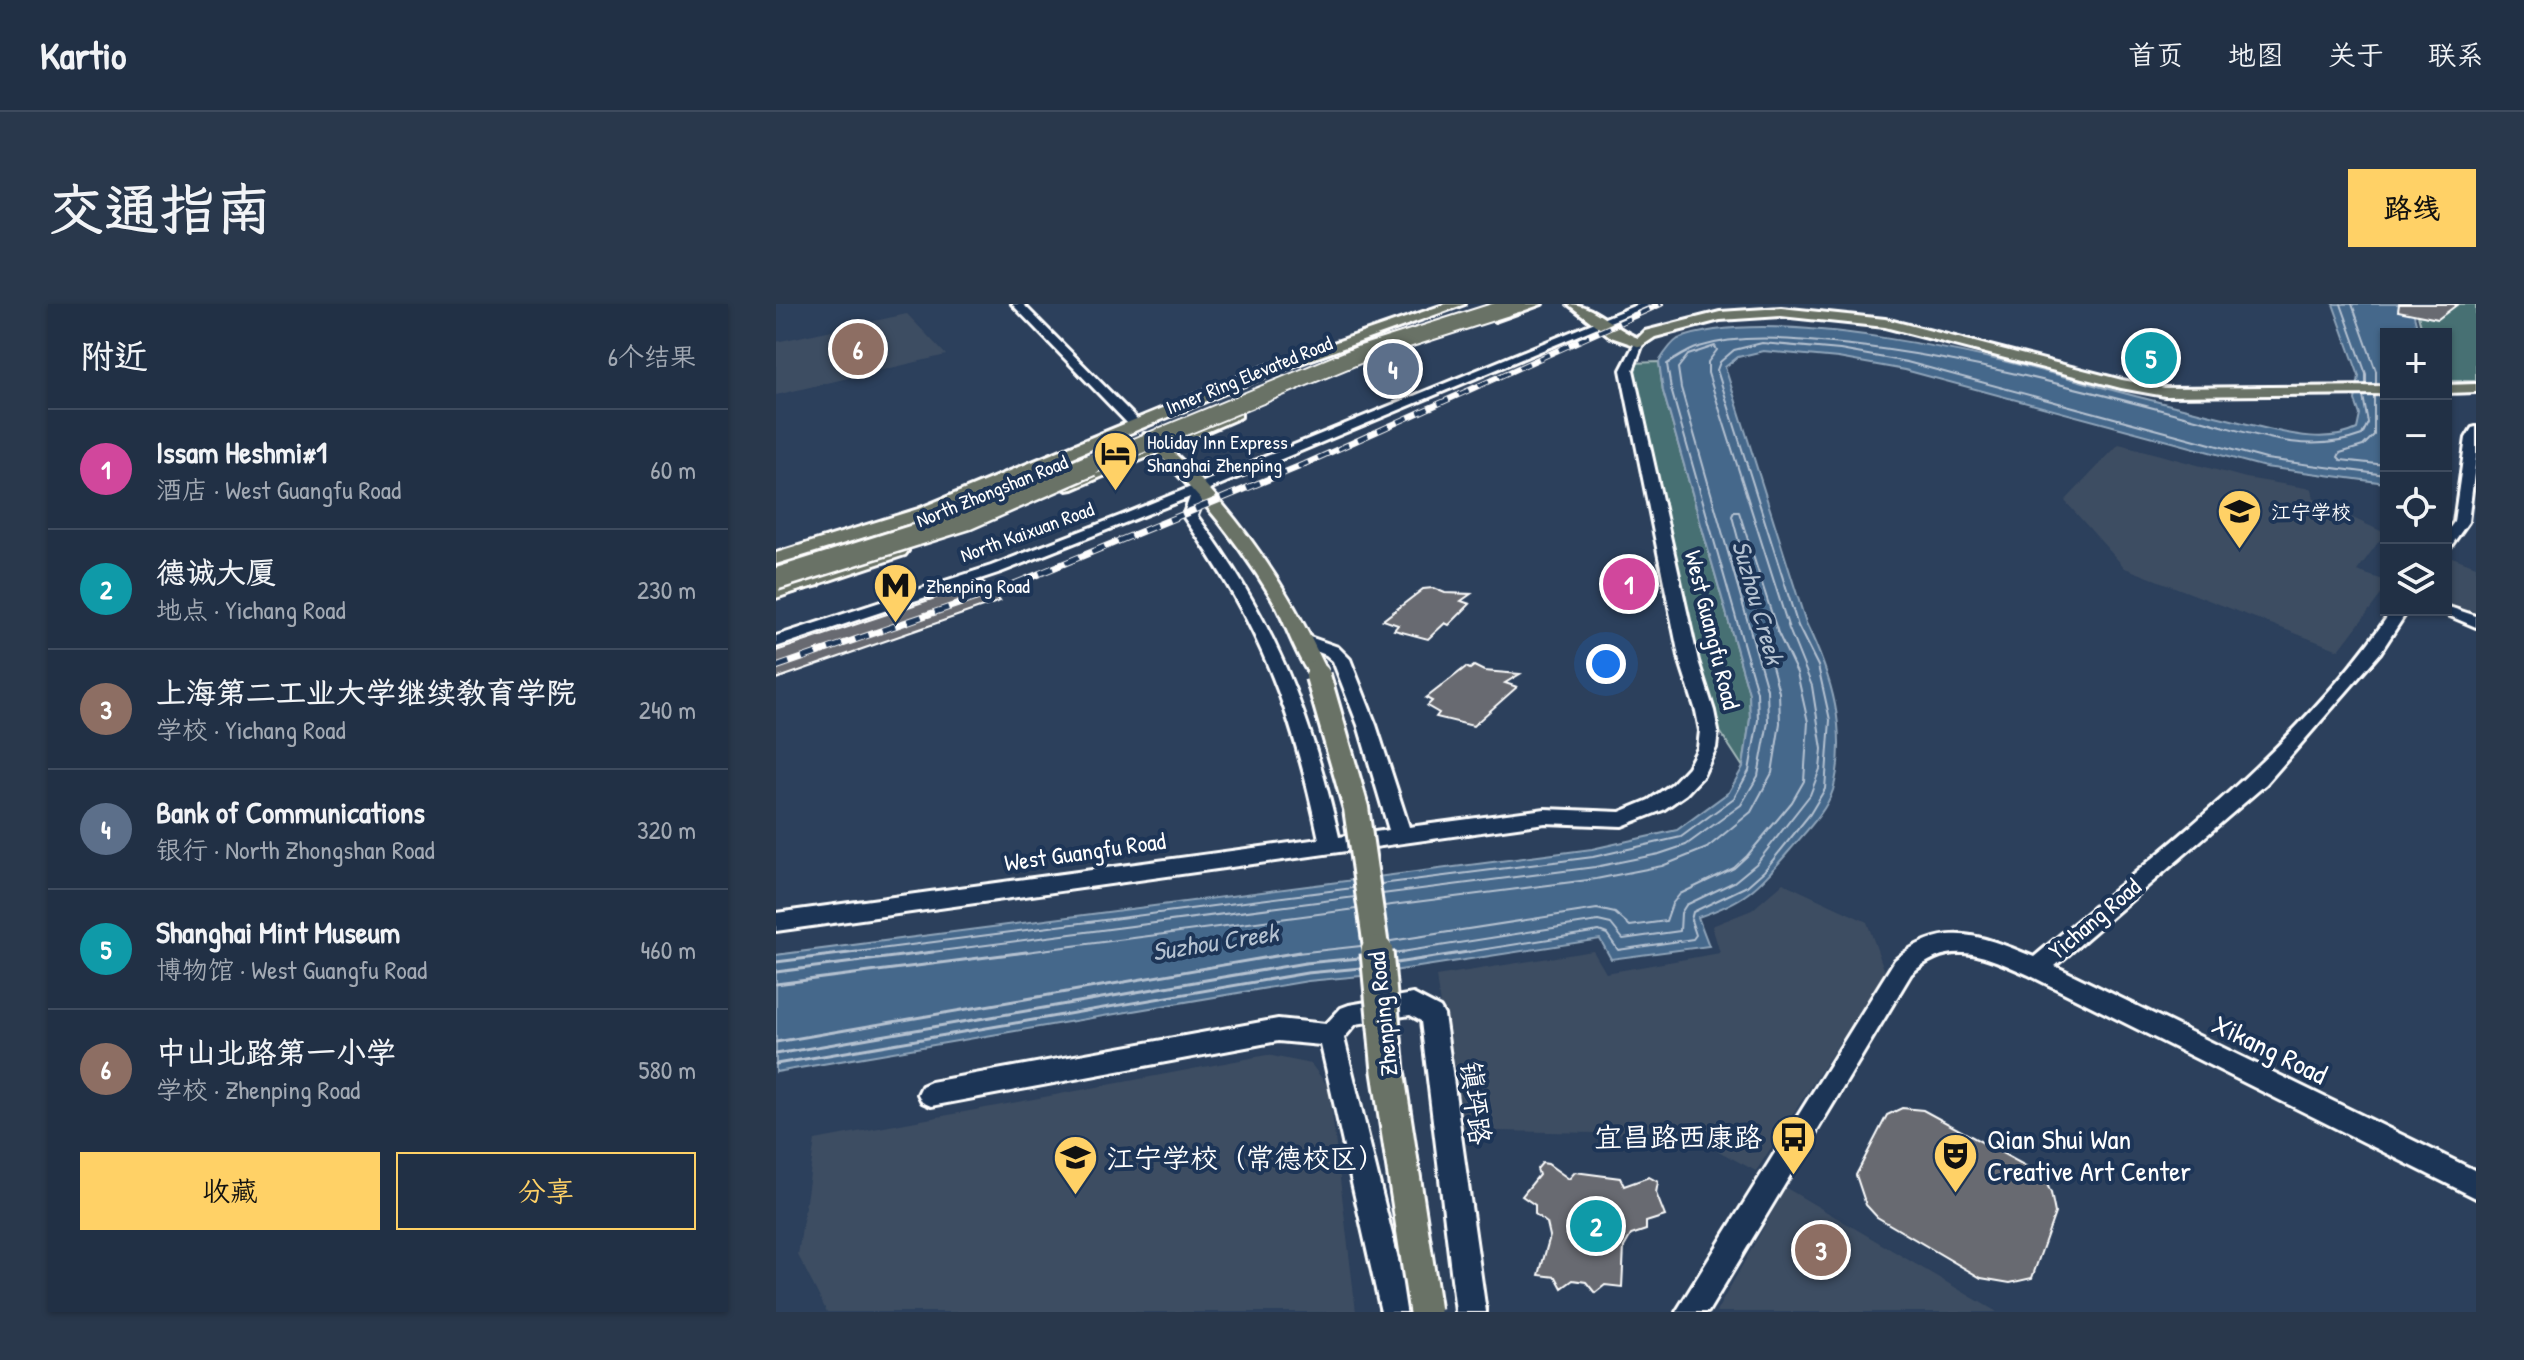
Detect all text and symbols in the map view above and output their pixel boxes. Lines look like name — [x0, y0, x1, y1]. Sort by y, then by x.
text: Kartio — [40, 29, 126, 81]
text: 首页 — [2128, 36, 2184, 74]
text: 地图 — [2228, 36, 2284, 74]
text: 关于 — [2328, 36, 2384, 74]
text: 联系 — [2428, 36, 2484, 74]
button: 路线 — [2348, 169, 2476, 247]
text: 交通指南 — [48, 171, 272, 246]
pin: 6 — [832, 319, 884, 379]
pin: 5 — [2125, 328, 2177, 388]
map controls — [2380, 328, 2452, 616]
button: + — [2380, 328, 2452, 400]
street label: Inner Ring Elevated Road — [1162, 329, 1336, 420]
text: 附近 — [80, 333, 148, 379]
text: 6个结果 — [608, 339, 696, 374]
pin: 4 — [1367, 339, 1419, 399]
button: − — [2380, 400, 2452, 472]
place label: Holiday Inn Express Shanghai Zhenping — [1147, 428, 1288, 478]
hotel icon: Holiday Inn Express Shanghai Zhenping — [1092, 430, 1140, 493]
text: Issam Heshmi#1 — [156, 432, 327, 472]
street label: North Zhongshan Road — [912, 448, 1072, 533]
text: 1 — [101, 452, 111, 487]
text: 60 m — [650, 452, 696, 487]
text: 酒店 · West Guangfu Road — [156, 472, 401, 507]
button: locate — [2380, 472, 2452, 544]
school or university icon: 江宁学校 — [2216, 488, 2264, 551]
street label: North Kaixuan Road — [956, 495, 1098, 568]
place label: 江宁学校 — [2271, 498, 2351, 525]
water label: Suzhou Creek — [1724, 536, 1793, 670]
button: layers — [2380, 544, 2452, 616]
street label: West Guangfu Road — [1678, 547, 1748, 712]
text: 德诚大厦 — [156, 552, 276, 592]
pin: 1 — [1603, 554, 1655, 614]
metro station icon: Zhenping Road — [871, 562, 919, 625]
text: 2 — [100, 572, 112, 607]
text: 230 m — [637, 572, 696, 607]
place label: Zhenping Road — [926, 572, 1030, 599]
text: 地点 · Yichang Road — [156, 592, 346, 627]
your location — [1586, 644, 1626, 684]
text: 上海第二工业大学继续教育学院 — [156, 672, 576, 712]
text: 3 — [100, 692, 112, 727]
text: 240 m — [639, 692, 696, 727]
text: 学校 · Yichang Road — [156, 712, 346, 747]
text: Bank of Communications — [156, 792, 425, 832]
text: 4 — [101, 812, 111, 847]
text: 320 m — [637, 812, 696, 847]
street label: West Guangfu Road — [1002, 824, 1168, 878]
text: 银行 · North Zhongshan Road — [156, 832, 435, 867]
street label: Yichang Road — [2041, 870, 2147, 966]
text: Shanghai Mint Museum — [156, 912, 400, 952]
water label: Suzhou Creek — [1149, 914, 1283, 969]
text: 5 — [101, 932, 112, 967]
text: 460 m — [641, 932, 696, 967]
street label: Zhenping Road — [1360, 950, 1404, 1078]
text: 博物馆 · West Guangfu Road — [156, 952, 427, 987]
street label: Xikang Road — [2206, 1005, 2334, 1093]
text: 中山北路第一小学 — [156, 1032, 396, 1072]
text: 6 — [101, 1052, 111, 1087]
text: 580 m — [638, 1052, 696, 1087]
street label: 镇坪路 — [1452, 1059, 1500, 1147]
text: 学校 · Zhenping Road — [156, 1072, 360, 1107]
bus stop icon: 宜昌路西康路 — [1769, 1113, 1817, 1176]
place label: 宜昌路西康路 — [1594, 1118, 1762, 1156]
place label: Qian Shui Wan Creative Art Center — [1987, 1120, 2191, 1190]
theatre icon: Qian Shui Wan Creative Art Center — [1932, 1131, 1980, 1194]
school or university icon: 江宁学校（常德校区） — [1051, 1134, 1099, 1197]
place label: 江宁学校（常德校区） — [1106, 1139, 1386, 1177]
button: 收藏 — [80, 1152, 380, 1230]
button: 分享 — [396, 1152, 696, 1230]
pin: 2 — [1570, 1196, 1622, 1256]
pin: 3 — [1795, 1220, 1847, 1280]

